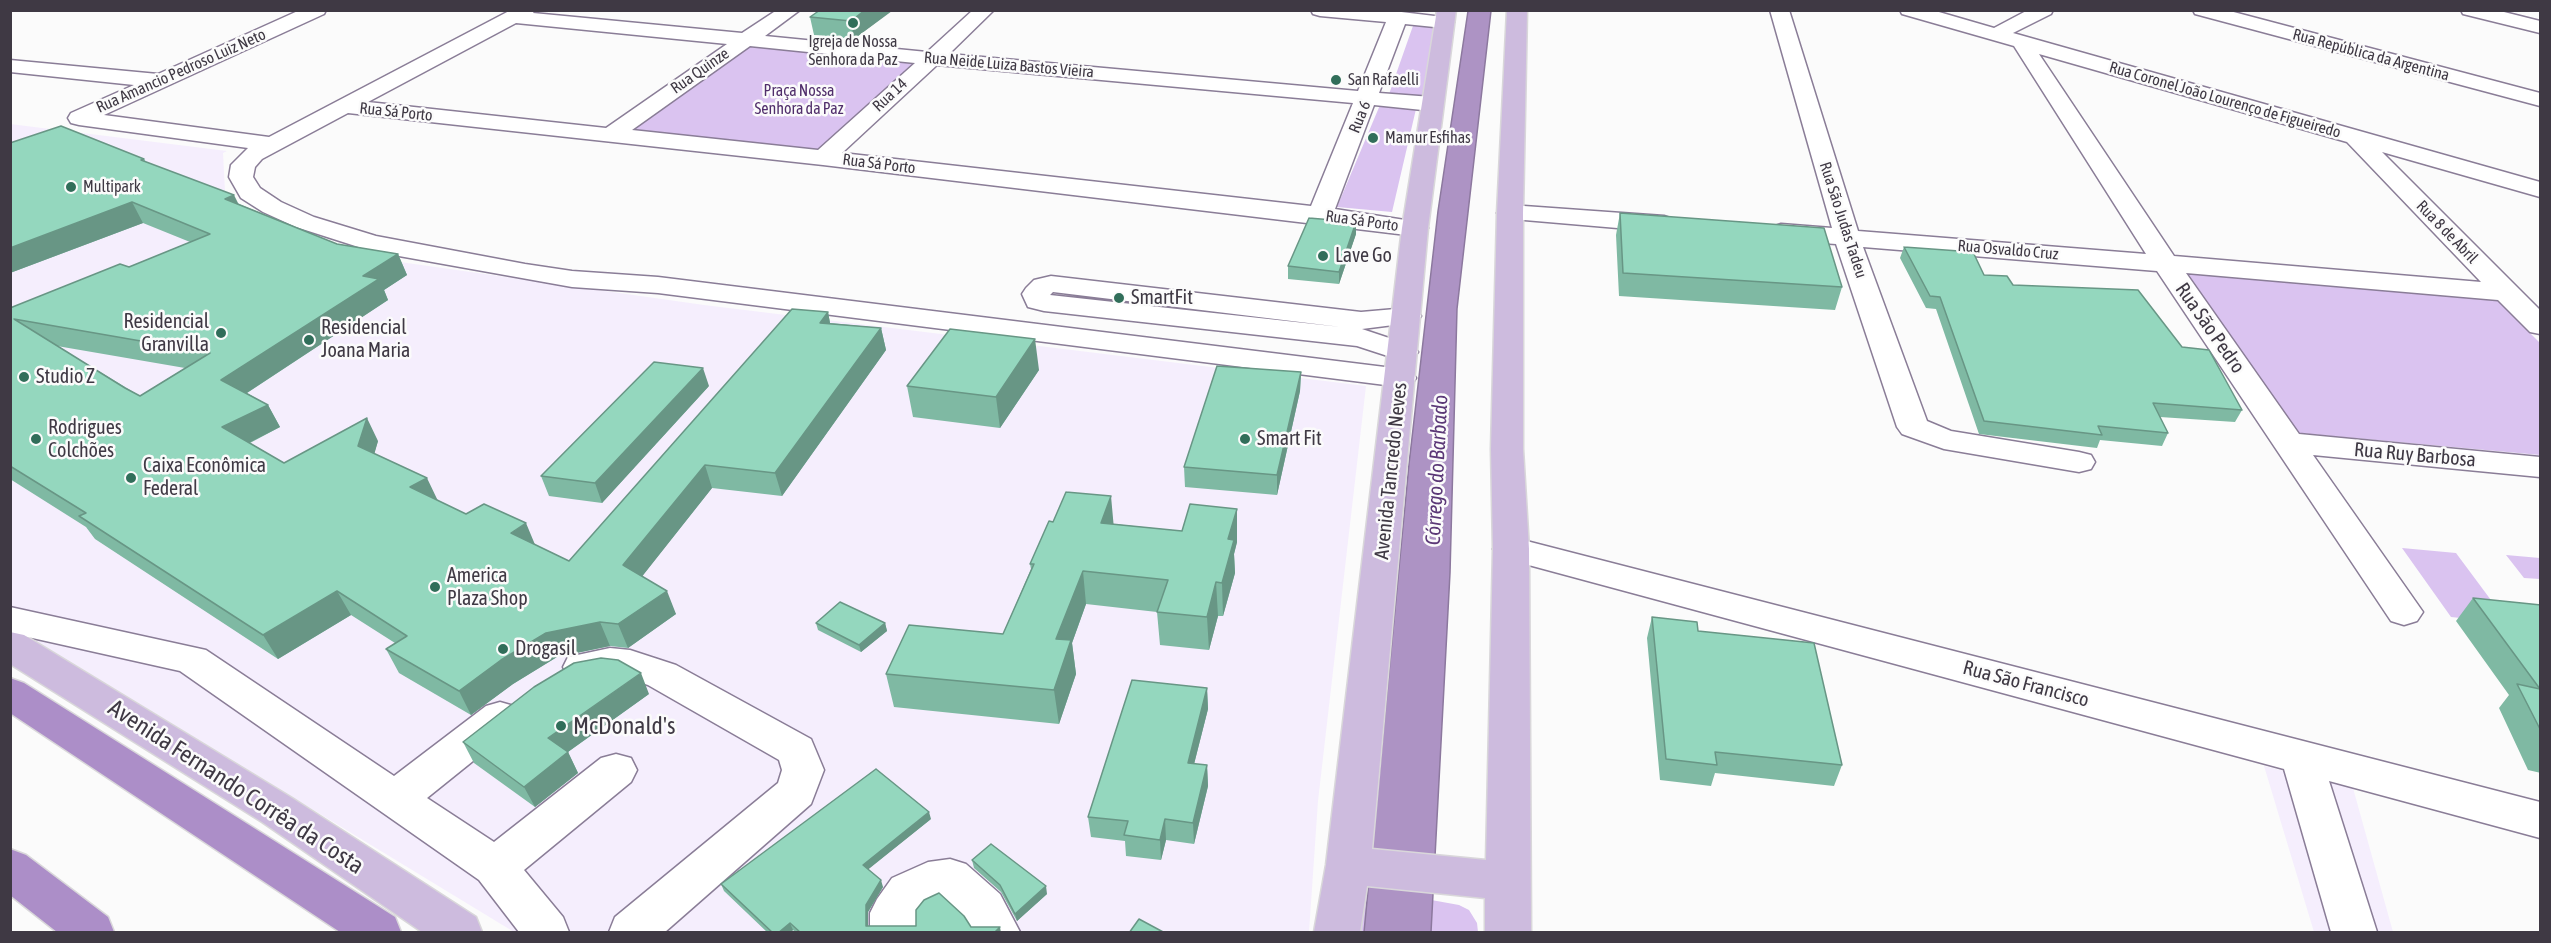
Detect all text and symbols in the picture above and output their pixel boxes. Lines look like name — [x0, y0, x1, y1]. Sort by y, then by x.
marker: Igreja de Nossa Senhora da Paz — [846, 16, 860, 30]
street label: Rua Amancio Pedroso Luiz Neto — [93, 25, 269, 117]
street label: Rua República da Argentina — [2291, 25, 2451, 85]
place label: Igreja de Nossa Senhora da Paz — [809, 32, 897, 70]
street label: Rua Quinze — [667, 44, 733, 98]
street label: Rua Neide Luiza Bastos Vieira — [923, 48, 1095, 82]
street label: Rua Coronel João Lourenço de Figueiredo — [2107, 58, 2343, 142]
place label: San Rafaelli — [1348, 70, 1419, 90]
marker: San Rafaelli — [1329, 73, 1343, 87]
street label: Rua 14 — [869, 74, 911, 116]
park label: Praça Nossa Senhora da Paz — [755, 81, 843, 119]
street label: Rua 6 — [1345, 98, 1375, 136]
street label: Rua Sá Porto — [358, 99, 434, 125]
place label: Mamur Esfihas — [1385, 128, 1471, 148]
marker: Mamur Esfihas — [1366, 131, 1380, 145]
street label: Rua Sá Porto — [841, 150, 917, 178]
street label: Rua São Judas Tadeu — [1815, 160, 1871, 280]
place label: Multipark — [83, 177, 141, 197]
marker: Multipark — [64, 180, 78, 194]
street label: Rua 8 de Abril — [2412, 196, 2482, 268]
street label: Rua Sá Porto — [1324, 206, 1400, 236]
street label: Rua Osvaldo Cruz — [1957, 236, 2059, 264]
place label: Lave Go — [1335, 244, 1392, 268]
marker: Lave Go — [1316, 249, 1330, 263]
street label: Rua São Pedro — [2170, 278, 2250, 378]
place label: SmartFit — [1131, 286, 1193, 310]
marker: SmartFit — [1112, 291, 1126, 305]
place label: Residencial Granvilla — [123, 310, 209, 357]
place label: Residencial Joana Maria — [321, 316, 410, 363]
marker: Residencial Granvilla — [214, 326, 228, 340]
marker: Residencial Joana Maria — [302, 333, 316, 347]
place label: Studio Z — [36, 365, 95, 389]
marker: Studio Z — [17, 370, 31, 384]
street label: Avenida Tancredo Neves — [1370, 381, 1412, 561]
water label: Córrego do Barbado — [1420, 394, 1454, 546]
place label: Rodrigues Colchões — [48, 416, 122, 463]
place label: Smart Fit — [1257, 427, 1322, 451]
marker: Rodrigues Colchões — [29, 432, 43, 446]
marker: Smart Fit — [1238, 432, 1252, 446]
street label: Rua Ruy Barbosa — [2353, 438, 2477, 472]
place label: Caixa Econômica Federal — [143, 454, 266, 501]
marker: Caixa Econômica Federal — [124, 471, 138, 485]
place label: America Plaza Shop — [447, 564, 528, 611]
marker: America Plaza Shop — [428, 580, 442, 594]
place label: Drogasil — [515, 637, 576, 661]
marker: Drogasil — [496, 642, 510, 656]
street label: Rua São Francisco — [1960, 656, 2092, 712]
street label: Avenida Fernando Corrêa da Costa — [103, 694, 369, 880]
place label: McDonald's — [573, 712, 675, 740]
marker: McDonald's — [554, 719, 568, 733]

